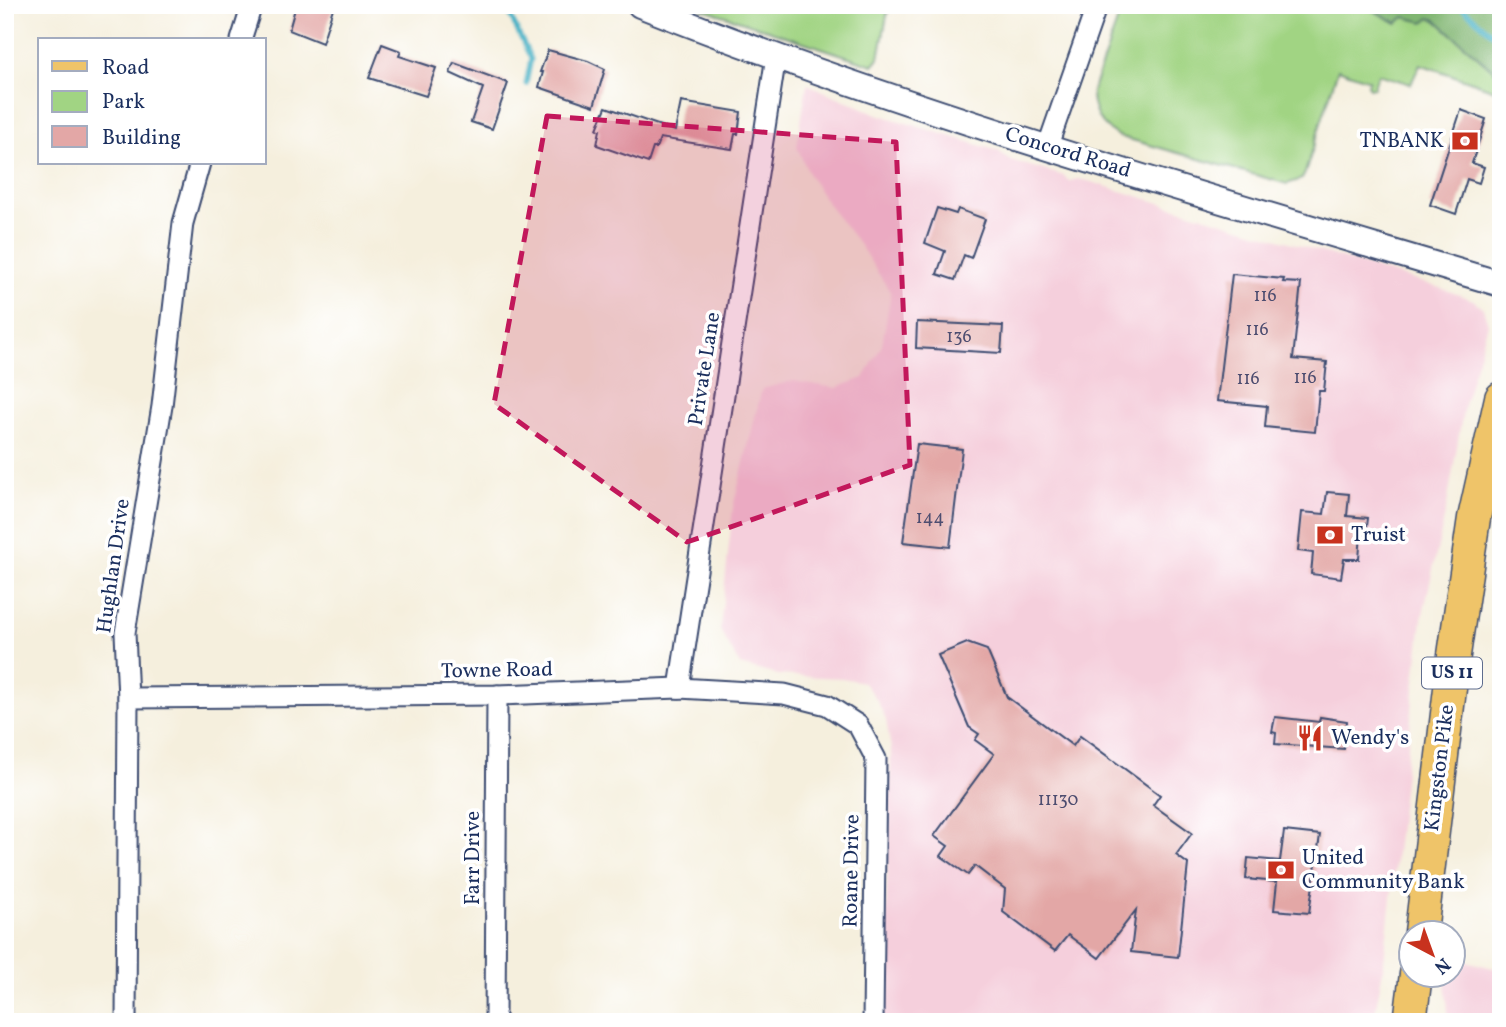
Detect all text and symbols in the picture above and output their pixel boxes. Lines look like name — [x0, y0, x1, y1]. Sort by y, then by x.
legend — [38, 38, 266, 164]
text: Road — [102, 54, 149, 83]
text: Park — [102, 88, 145, 117]
street label: Concord Road — [1001, 120, 1135, 186]
text: Building — [102, 124, 181, 153]
bank icon: TNBANK — [1450, 126, 1480, 156]
place label: TNBANK — [1360, 127, 1444, 156]
house number: 116 — [1253, 284, 1277, 309]
street label: Private Lane — [682, 310, 728, 428]
house number: 116 — [1245, 318, 1269, 343]
house number: 136 — [946, 325, 972, 350]
house number: 116 — [1293, 366, 1317, 391]
house number: 116 — [1236, 367, 1260, 392]
street label: Hughlan Drive — [90, 497, 138, 635]
house number: 144 — [916, 506, 944, 531]
bank icon: Truist — [1315, 520, 1345, 550]
place label: Truist — [1351, 521, 1406, 550]
street label: Towne Road — [441, 656, 553, 686]
road number: US 11 — [1422, 658, 1482, 688]
street label: Kingston Pike — [1418, 703, 1462, 833]
restaurant icon: Wendy's — [1295, 723, 1325, 753]
place label: Wendy's — [1331, 724, 1409, 753]
house number: 11130 — [1038, 788, 1078, 813]
street label: Farr Drive — [459, 811, 488, 905]
street label: Roane Drive — [837, 814, 867, 928]
place label: United Community Bank — [1302, 844, 1465, 897]
bank icon: United Community Bank — [1266, 855, 1296, 885]
north arrow — [1398, 918, 1468, 988]
text: N — [1428, 951, 1456, 980]

